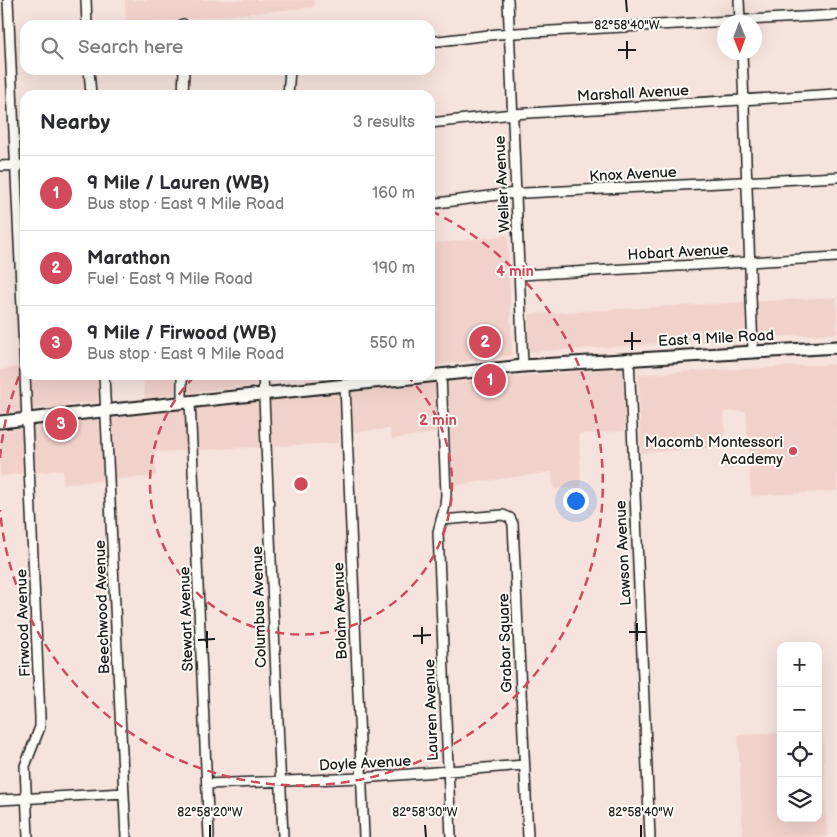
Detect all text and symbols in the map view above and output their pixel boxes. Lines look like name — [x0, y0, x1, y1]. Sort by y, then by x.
north arrow — [717, 15, 762, 60]
text: 82°58'40"W — [594, 18, 660, 33]
search box — [20, 20, 435, 75]
icon: search — [38, 34, 66, 62]
text: Search here — [78, 36, 183, 59]
street label: Marshall Avenue — [577, 81, 690, 106]
text: Nearby — [40, 110, 110, 135]
text: 3 results — [353, 113, 415, 132]
street label: Weller Avenue — [490, 135, 515, 233]
street label: Knox Avenue — [589, 163, 677, 186]
text: 9 Mile / Lauren (WB) — [87, 172, 270, 195]
text: 1 — [53, 184, 59, 203]
text: 160 m — [372, 184, 415, 203]
text: Bus stop · East 9 Mile Road — [87, 195, 284, 214]
street label: Hobart Avenue — [627, 240, 729, 265]
text: Marathon — [87, 247, 170, 270]
text: 2 — [51, 259, 61, 278]
text: 190 m — [373, 259, 415, 278]
text: 4 min — [496, 262, 534, 281]
text: Fuel · East 9 Mile Road — [87, 270, 253, 289]
text: 9 Mile / Firwood (WB) — [87, 322, 277, 345]
pin: 2 — [469, 323, 501, 361]
street label: East 9 Mile Road — [658, 326, 774, 351]
text: 3 — [51, 334, 61, 353]
text: 550 m — [370, 334, 415, 353]
text: Bus stop · East 9 Mile Road — [87, 345, 284, 364]
pin: 1 — [474, 361, 506, 399]
pin: 3 — [45, 405, 77, 443]
text: 2 min — [419, 411, 457, 430]
place label: Macomb Montessori Academy — [645, 433, 783, 469]
marker: Macomb Montessori Academy — [787, 445, 799, 457]
centre of rings — [292, 475, 310, 493]
your location — [563, 488, 589, 514]
street label: Lawson Avenue — [611, 500, 636, 606]
street label: Beechwood Avenue — [91, 539, 114, 674]
street label: Columbus Avenue — [248, 546, 271, 668]
street label: Bolam Avenue — [329, 562, 352, 660]
street label: Stewart Avenue — [175, 566, 198, 672]
street label: Firwood Avenue — [12, 569, 35, 677]
street label: Grabar Square — [494, 593, 517, 693]
map controls — [777, 642, 822, 822]
button: + — [777, 642, 822, 687]
street label: Lauren Avenue — [420, 659, 443, 761]
button: − — [777, 687, 822, 732]
button: locate — [777, 732, 822, 777]
street label: Doyle Avenue — [318, 752, 412, 775]
button: layers — [777, 777, 822, 822]
text: 82°58'20"W — [177, 805, 243, 820]
text: 82°58'30"W — [392, 805, 458, 820]
text: 82°58'40"W — [608, 805, 674, 820]

